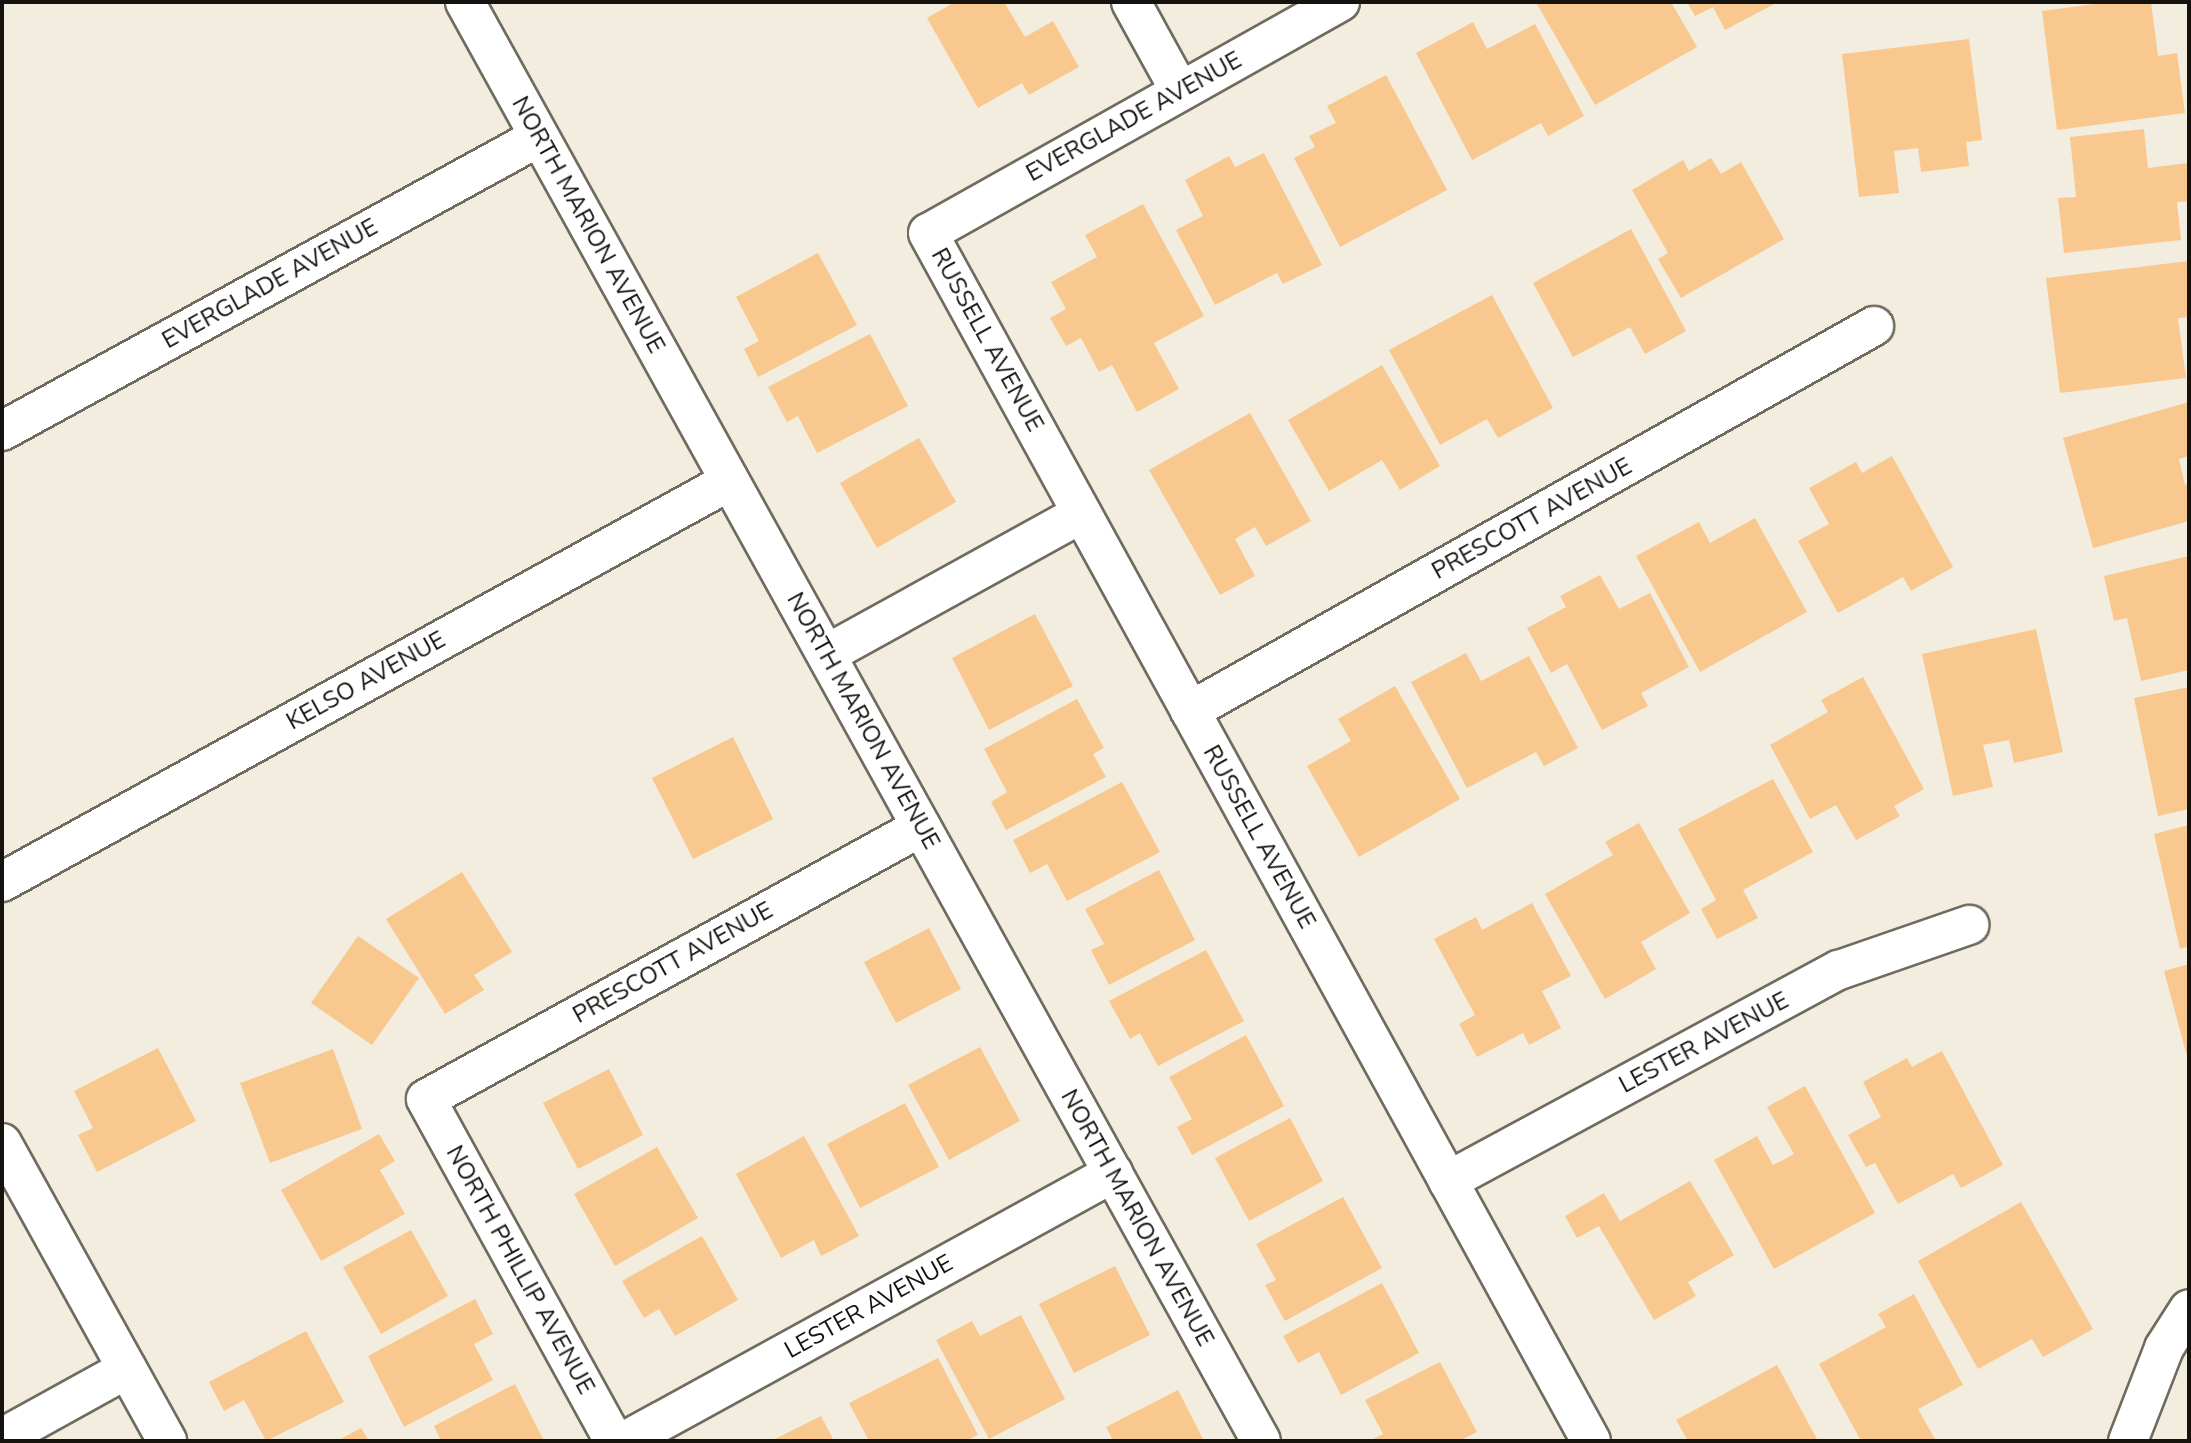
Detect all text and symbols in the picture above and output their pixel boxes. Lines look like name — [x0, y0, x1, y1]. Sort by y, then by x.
street label: EVERGLADE AVENUE — [1021, 46, 1247, 188]
street label: NORTH MARION AVENUE — [505, 92, 671, 358]
street label: EVERGLADE AVENUE — [157, 213, 383, 355]
street label: RUSSELL AVENUE — [925, 243, 1049, 437]
street label: PRESCOTT AVENUE — [1427, 452, 1637, 586]
street label: NORTH MARION AVENUE — [780, 588, 946, 854]
street label: KELSO AVENUE — [282, 626, 450, 736]
street label: RUSSELL AVENUE — [1197, 740, 1321, 934]
street label: PRESCOTT AVENUE — [568, 896, 778, 1030]
street label: LESTER AVENUE — [1614, 986, 1794, 1100]
street label: NORTH MARION AVENUE — [1054, 1085, 1220, 1351]
street label: NORTH PHILLIP AVENUE — [440, 1141, 600, 1399]
street label: LESTER AVENUE — [780, 1249, 958, 1365]

